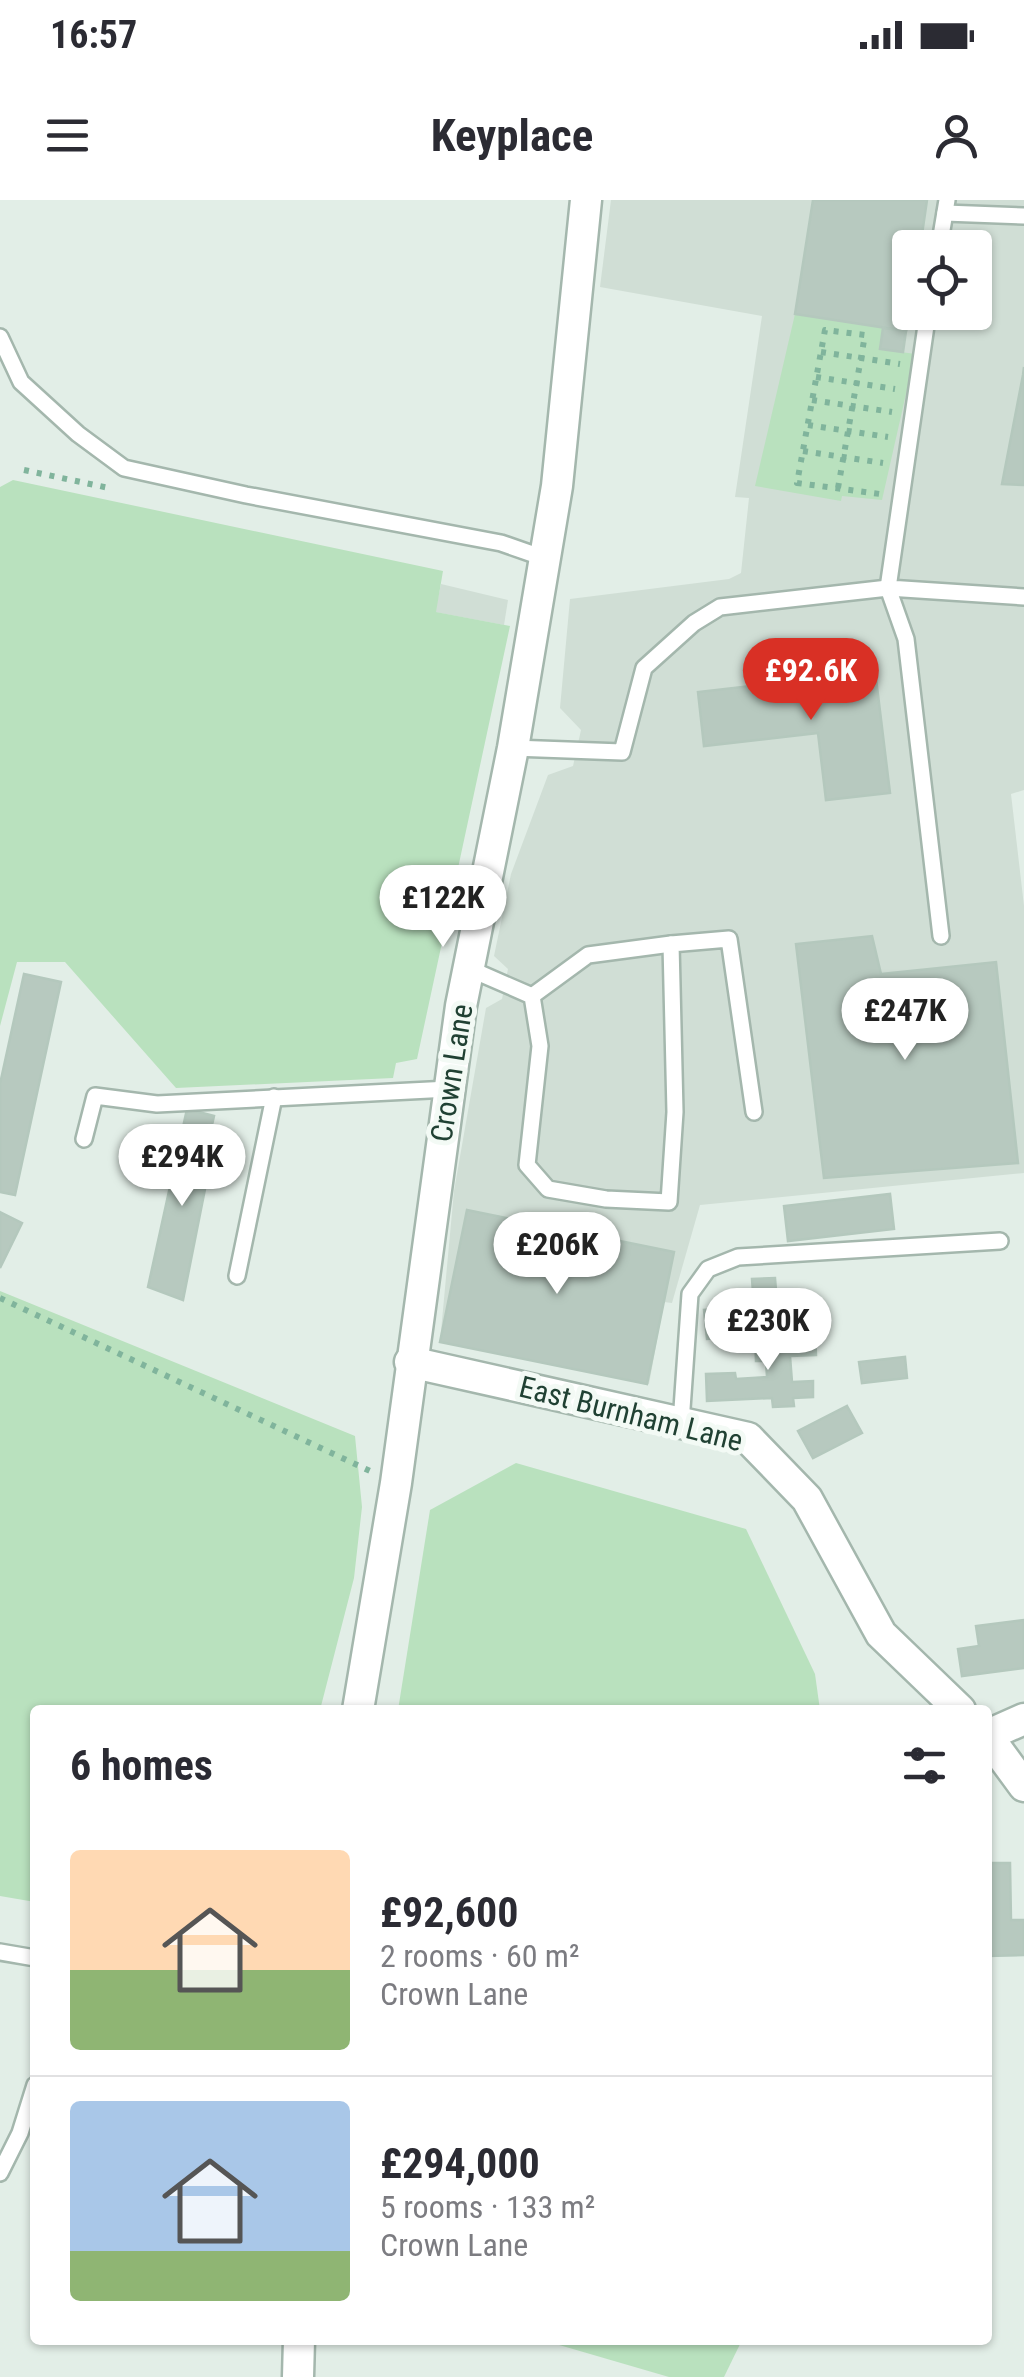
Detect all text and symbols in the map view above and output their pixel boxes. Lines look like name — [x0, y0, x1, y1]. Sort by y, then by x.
text: 16:57 — [50, 13, 137, 57]
icon: menu — [40, 108, 95, 163]
icon: person — [929, 108, 984, 163]
text: Keyplace — [431, 109, 593, 162]
map controls — [892, 230, 992, 330]
button: locate — [892, 230, 992, 330]
pin: £92.6K — [730, 638, 892, 723]
text: £92.6K — [765, 651, 857, 689]
pin: £122K — [373, 865, 513, 950]
text: £122K — [402, 878, 484, 916]
pin: £247K — [835, 978, 975, 1063]
text: £247K — [864, 991, 946, 1029]
street label: Crown Lane — [423, 1002, 480, 1144]
pin: £294K — [112, 1124, 252, 1209]
text: £294K — [141, 1137, 223, 1175]
pin: £206K — [487, 1212, 627, 1297]
text: £206K — [516, 1225, 598, 1263]
pin: £230K — [698, 1288, 838, 1373]
text: £230K — [727, 1301, 809, 1339]
street label: East Burnham Lane — [516, 1369, 746, 1458]
icon: filters — [897, 1738, 952, 1793]
text: 6 homes — [70, 1741, 213, 1790]
text: £92,600 — [380, 1888, 518, 1937]
icon: home — [150, 1890, 270, 2010]
text: 2 rooms · 60 m² — [380, 1937, 579, 1975]
text: Crown Lane — [380, 1975, 528, 2013]
text: £294,000 — [380, 2139, 540, 2188]
icon: home — [150, 2141, 270, 2261]
text: 5 rooms · 133 m² — [380, 2188, 595, 2226]
text: Crown Lane — [380, 2226, 528, 2264]

